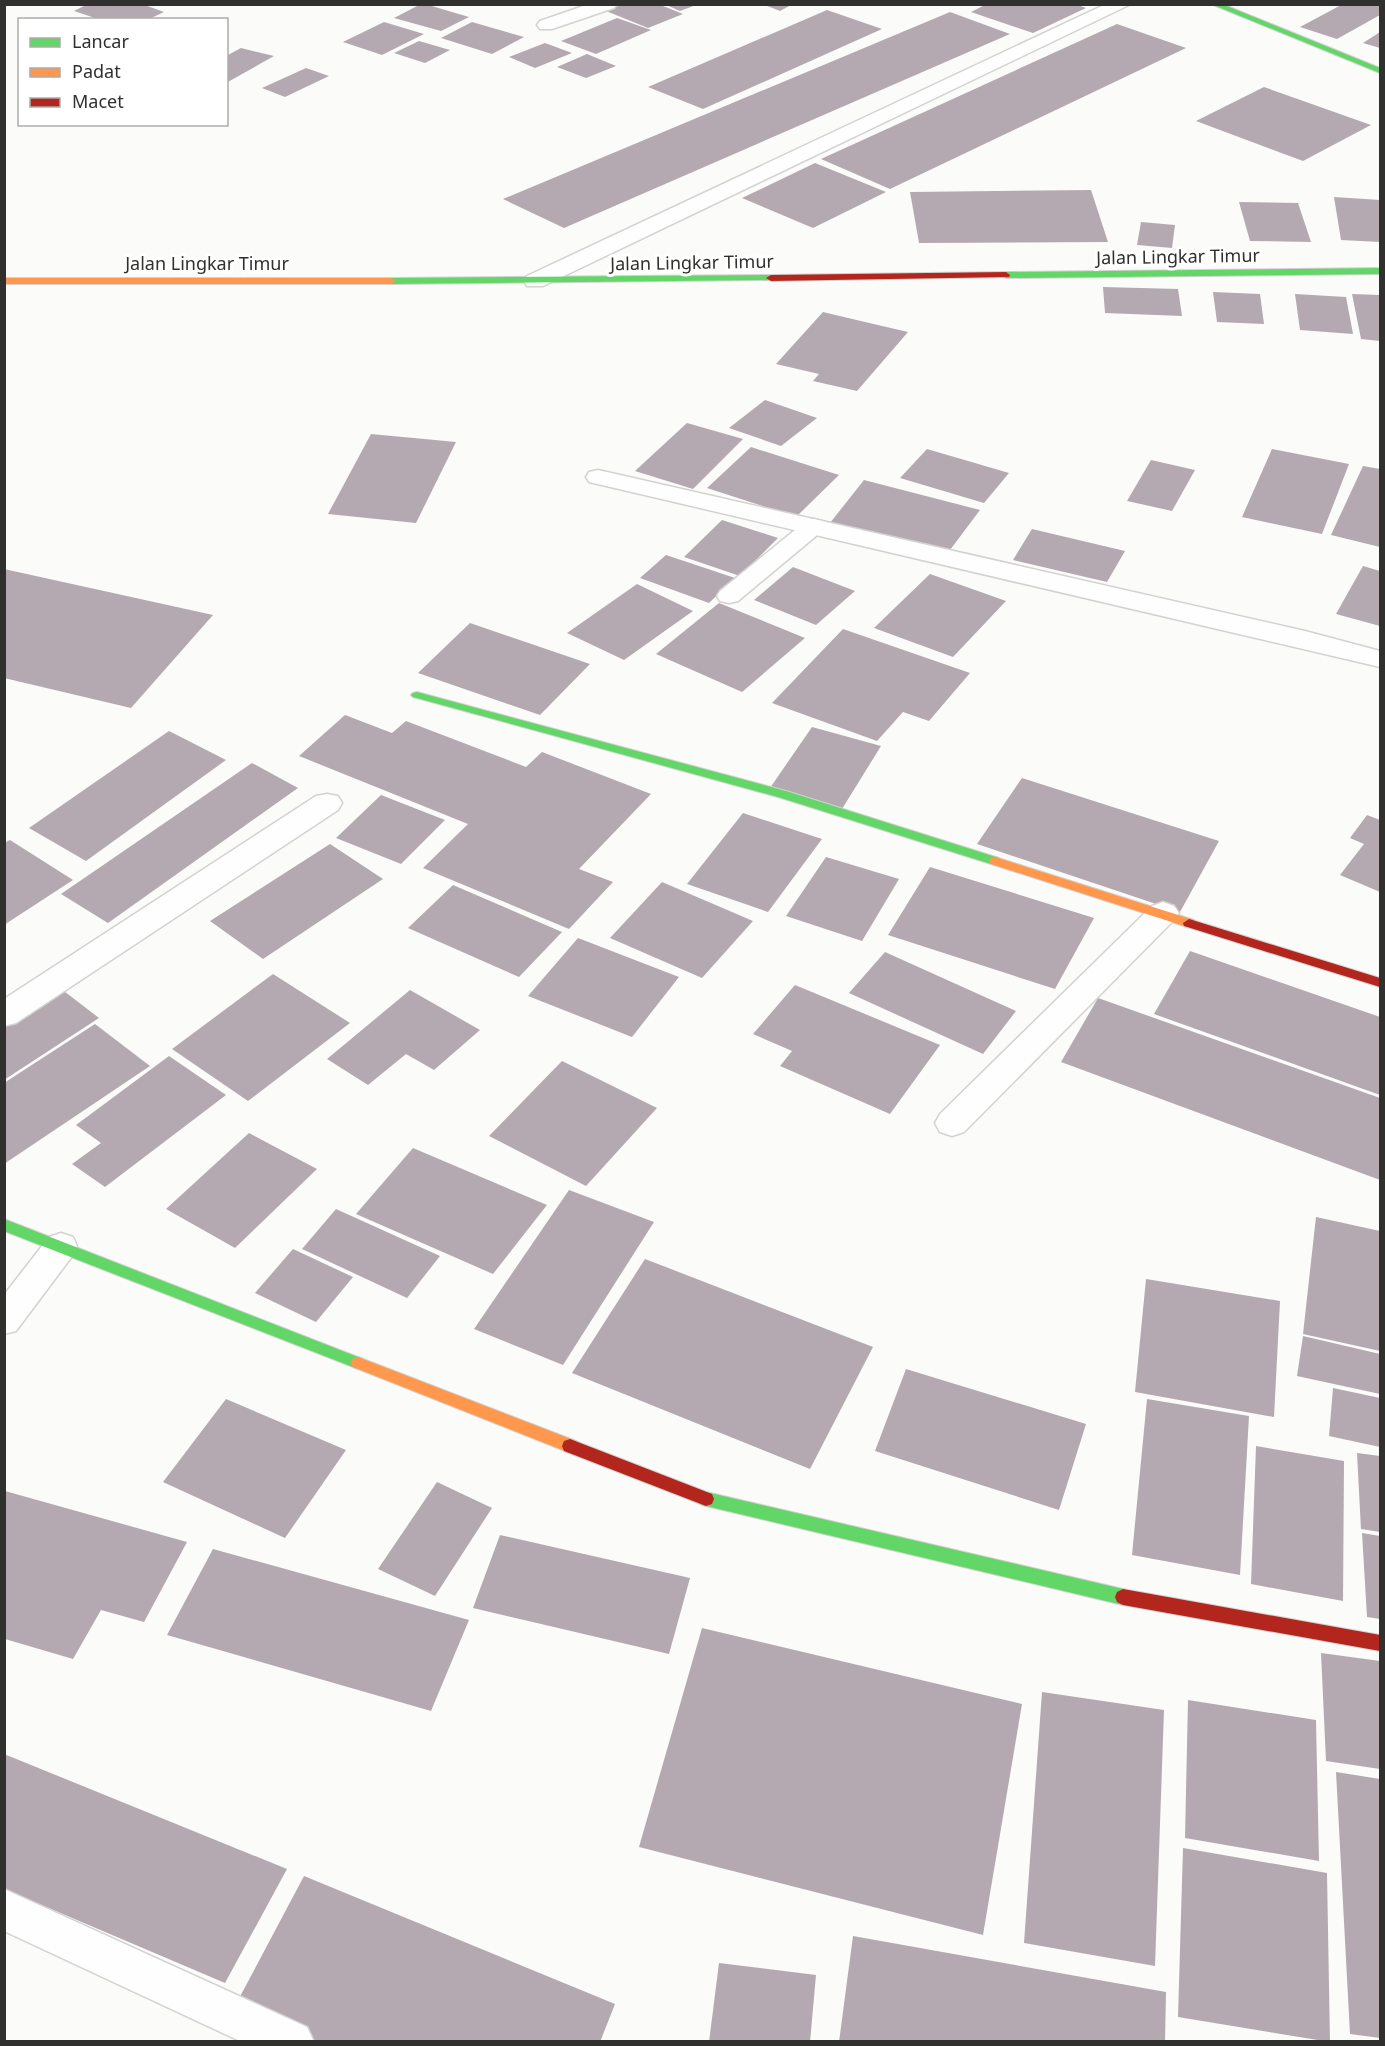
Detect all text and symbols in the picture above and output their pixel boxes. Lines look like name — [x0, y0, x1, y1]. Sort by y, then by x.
legend — [18, 18, 228, 126]
text: Lancar — [72, 29, 129, 53]
text: Padat — [72, 59, 121, 83]
text: Macet — [72, 89, 124, 113]
street label: Jalan Lingkar Timur — [1094, 243, 1261, 269]
street label: Jalan Lingkar Timur — [608, 249, 775, 275]
street label: Jalan Lingkar Timur — [123, 251, 289, 275]

